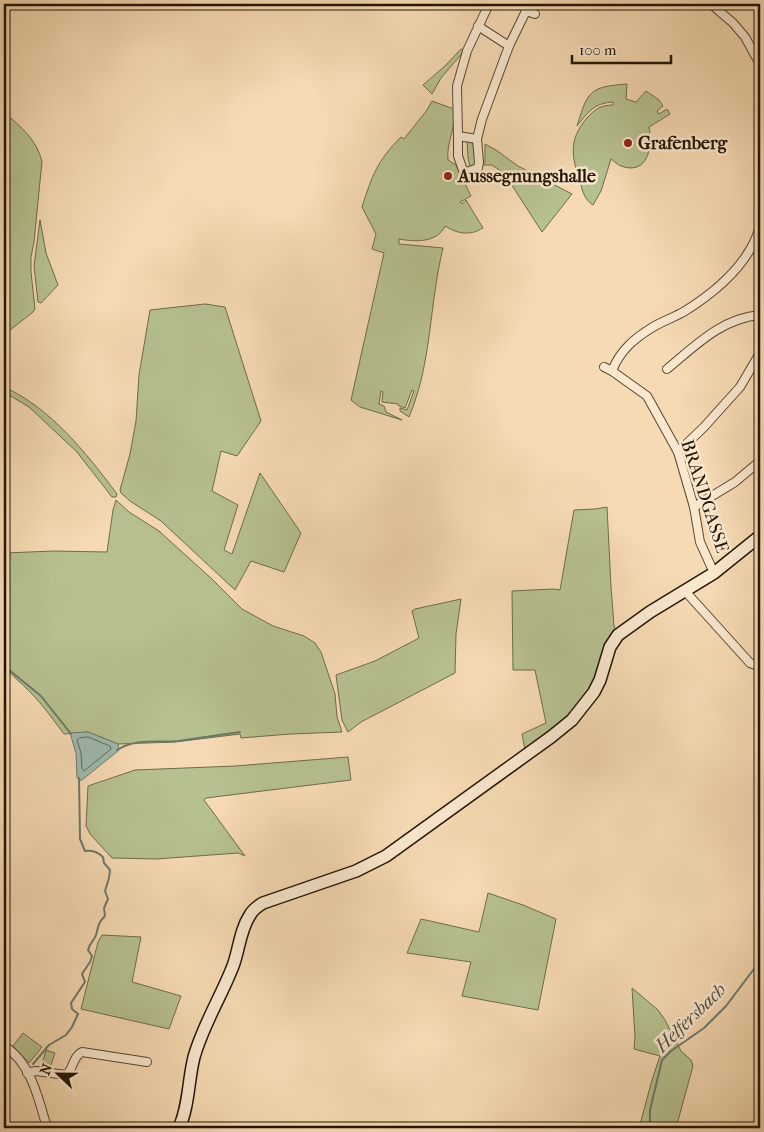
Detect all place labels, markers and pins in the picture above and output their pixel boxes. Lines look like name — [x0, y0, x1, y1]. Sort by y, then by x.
place label: Grafenberg — [638, 133, 729, 154]
marker: Grafenberg — [622, 137, 634, 149]
place label: Aussegnungshalle — [457, 166, 596, 187]
marker: Aussegnungshalle — [442, 170, 454, 182]

